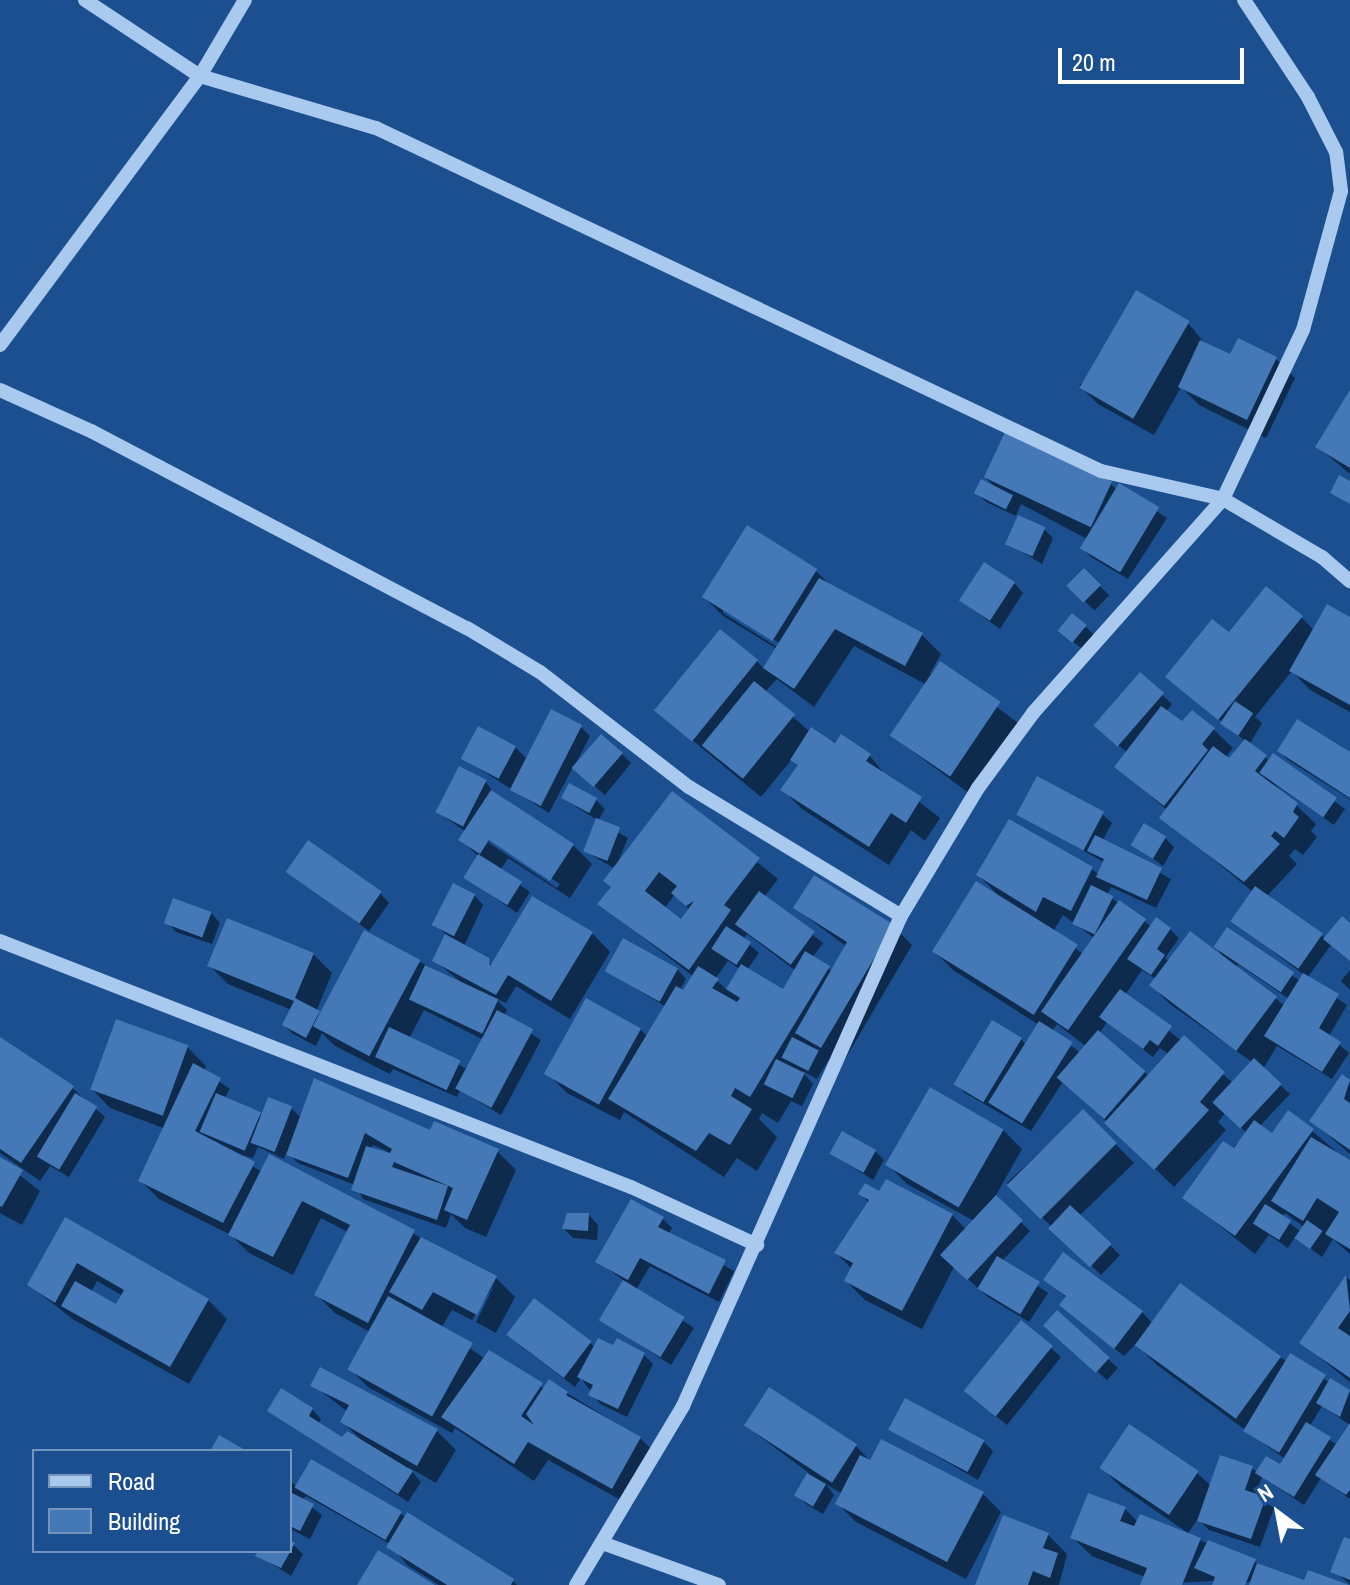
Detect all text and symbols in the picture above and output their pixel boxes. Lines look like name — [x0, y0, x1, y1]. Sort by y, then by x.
scale bar — [1062, 32, 1248, 82]
text: 20 m — [1072, 46, 1116, 78]
legend — [32, 1449, 292, 1553]
text: Road — [108, 1465, 155, 1497]
north arrow — [1238, 1473, 1318, 1553]
text: N — [1252, 1476, 1279, 1509]
text: Building — [108, 1505, 180, 1537]

